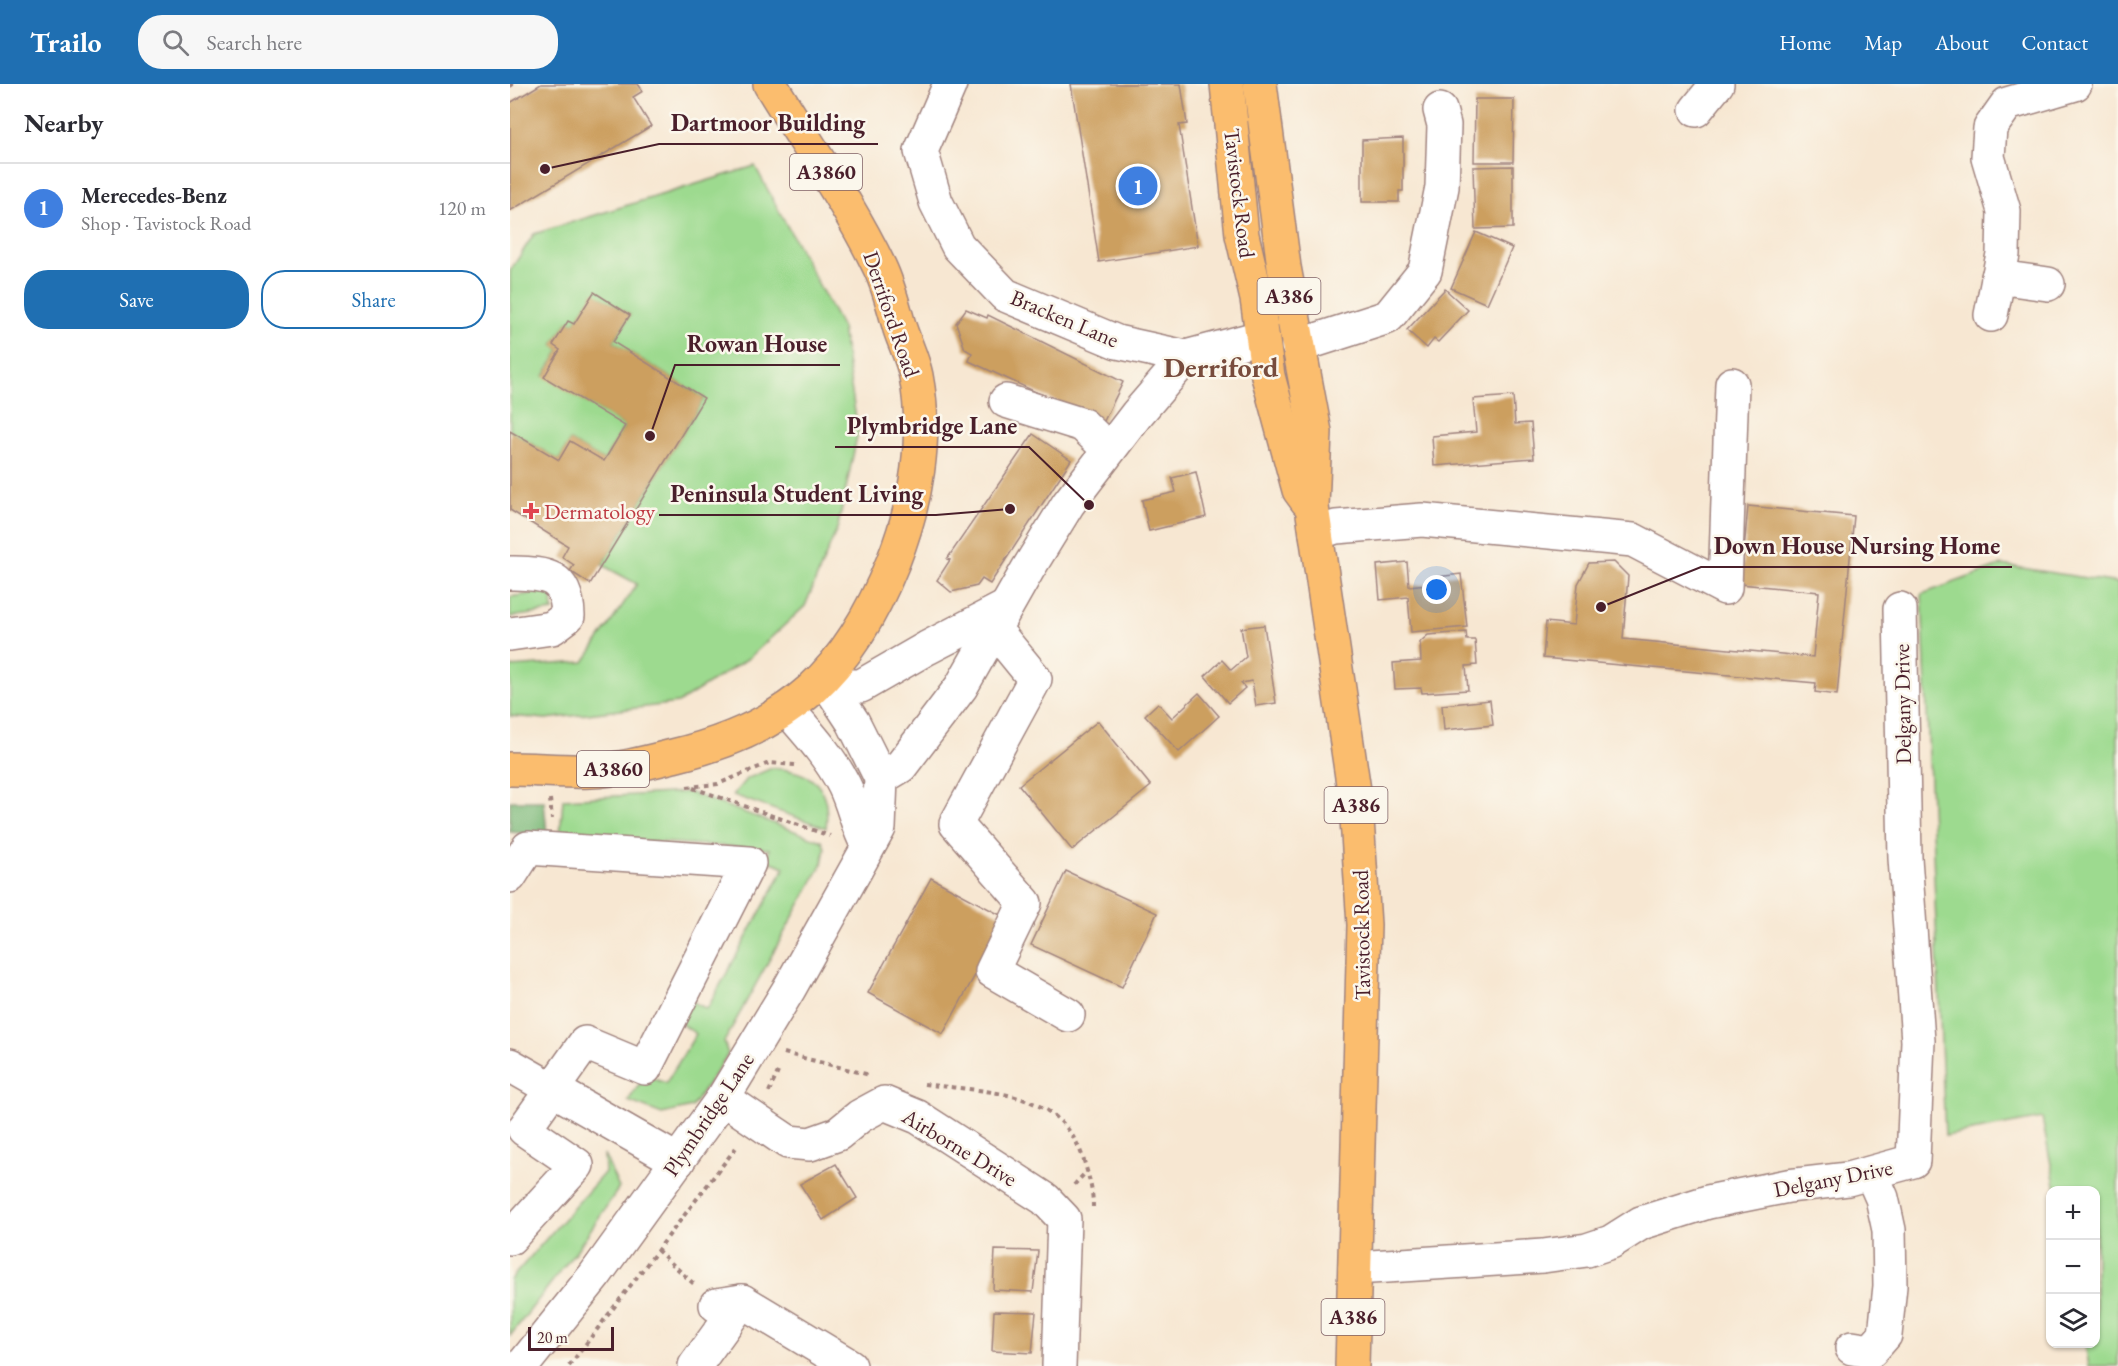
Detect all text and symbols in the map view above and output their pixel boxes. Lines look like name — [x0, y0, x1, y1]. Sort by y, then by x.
search box — [138, 15, 558, 69]
text: Trailo — [30, 24, 102, 60]
icon: search — [159, 26, 192, 59]
text: Search here — [207, 28, 302, 57]
text: Home — [1779, 29, 1831, 56]
text: Map — [1864, 29, 1902, 56]
text: About — [1935, 29, 1988, 56]
text: Contact — [2021, 29, 2088, 56]
callout: Dartmoor Building — [659, 102, 878, 144]
text: Nearby — [24, 106, 104, 140]
text: Dartmoor Building — [671, 107, 866, 139]
street label: Tavistock Road — [1217, 127, 1262, 260]
road number: A3860 — [790, 154, 862, 190]
pin: 1 — [1118, 164, 1158, 208]
text: Merecedes-Benz — [81, 181, 227, 210]
text: 1 — [38, 195, 49, 221]
text: 120 m — [438, 195, 486, 221]
text: Shop · Tavistock Road — [81, 210, 251, 236]
street label: Derriford Road — [856, 247, 927, 382]
button: Save — [24, 270, 249, 329]
button: Share — [261, 270, 486, 329]
road number: A386 — [1258, 278, 1320, 314]
street label: Bracken Lane — [1006, 283, 1124, 354]
callout: Rowan House — [675, 323, 840, 365]
text: Rowan House — [687, 328, 827, 359]
district label: Derriford — [1164, 349, 1279, 385]
callout: Plymbridge Lane — [835, 405, 1029, 447]
text: Plymbridge Lane — [847, 410, 1017, 442]
callout: Peninsula Student Living — [659, 473, 936, 515]
text: Peninsula Student Living — [670, 478, 925, 510]
place label: Dermatology — [544, 497, 656, 526]
marker: Dermatology — [522, 502, 540, 520]
callout: Down House Nursing Home — [1701, 525, 2012, 567]
text: Down House Nursing Home — [1714, 530, 2000, 562]
your location — [1422, 575, 1451, 604]
street label: Delgany Drive — [1887, 643, 1918, 765]
road number: A3860 — [577, 751, 649, 787]
road number: A386 — [1324, 787, 1388, 823]
street label: Tavistock Road — [1346, 869, 1377, 1000]
street label: Plymbridge Lane — [656, 1046, 761, 1182]
street label: Airborne Drive — [896, 1101, 1023, 1193]
street label: Delgany Drive — [1771, 1153, 1895, 1204]
map controls — [2046, 1186, 2100, 1348]
button: + — [2046, 1186, 2100, 1240]
button: − — [2046, 1240, 2100, 1294]
button: layers — [2046, 1294, 2100, 1348]
road number: A386 — [1322, 1299, 1384, 1335]
scale bar — [528, 1324, 614, 1352]
text: 20 m — [537, 1327, 568, 1348]

